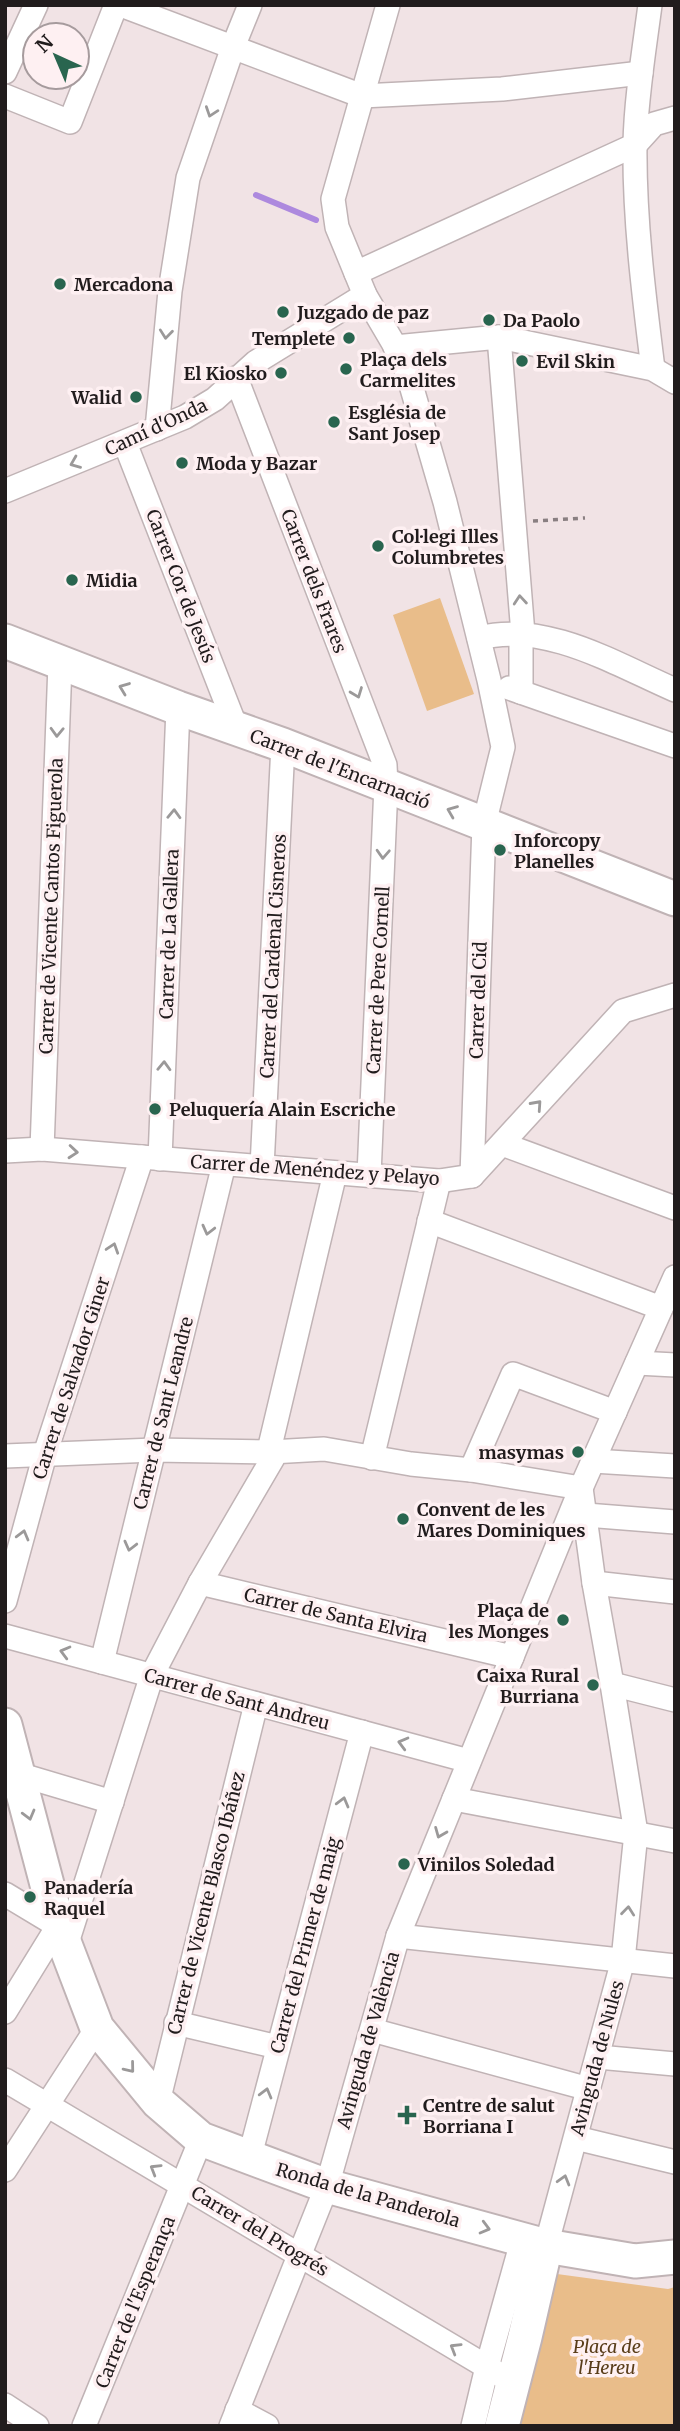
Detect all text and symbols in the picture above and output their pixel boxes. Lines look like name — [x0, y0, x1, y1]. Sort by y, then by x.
north arrow — [21, 21, 91, 91]
text: N — [30, 30, 58, 58]
one-way arrow — [205, 105, 219, 117]
place label: Mercadona — [74, 273, 173, 296]
marker: Mercadona — [52, 276, 68, 292]
place label: Juzgado de paz — [296, 301, 429, 324]
marker: Juzgado de paz — [275, 304, 291, 320]
place label: Da Paolo — [503, 309, 580, 332]
marker: Da Paolo — [481, 312, 497, 328]
place label: Templete — [252, 327, 335, 350]
one-way arrow — [158, 328, 173, 340]
marker: Templete — [341, 330, 357, 346]
place label: Plaça dels Carmelites — [360, 348, 456, 392]
place label: Evil Skin — [536, 350, 615, 373]
marker: Evil Skin — [514, 353, 530, 369]
marker: Plaça dels Carmelites — [338, 361, 354, 377]
place label: El Kiosko — [184, 362, 267, 385]
marker: El Kiosko — [273, 365, 289, 381]
place label: Walid — [70, 386, 122, 409]
marker: Walid — [128, 389, 144, 405]
street label: Camí d'Onda — [101, 393, 211, 461]
place label: Església de Sant Josep — [348, 401, 446, 445]
marker: Església de Sant Josep — [326, 414, 342, 430]
place label: Moda y Bazar — [196, 452, 317, 475]
one-way arrow — [69, 455, 81, 469]
marker: Moda y Bazar — [174, 455, 190, 471]
street label: Carrer Cor de Jesús — [141, 506, 221, 666]
street label: Carrer dels Frares — [276, 506, 352, 656]
place label: Col·legi Illes Columbretes — [392, 525, 504, 569]
marker: Col·legi Illes Columbretes — [370, 538, 386, 554]
place label: Midia — [86, 569, 138, 592]
marker: Midia — [64, 572, 80, 588]
one-way arrow — [513, 594, 528, 605]
one-way arrow — [119, 682, 131, 696]
one-way arrow — [349, 687, 363, 699]
street label: Carrer de l'Encarnació — [247, 724, 433, 814]
one-way arrow — [50, 727, 65, 738]
street label: Carrer de Vicente Cantos Figuerola — [34, 757, 68, 1054]
one-way arrow — [446, 806, 458, 820]
one-way arrow — [167, 808, 182, 819]
place label: Inforcopy Planelles — [514, 829, 601, 873]
street label: Carrer del Cardenal Cisneros — [255, 833, 291, 1079]
marker: Inforcopy Planelles — [492, 842, 508, 858]
street label: Carrer de La Gallera — [155, 848, 183, 1019]
one-way arrow — [376, 849, 391, 860]
street label: Carrer de Pere Cornell — [362, 885, 394, 1075]
street label: Carrer del Cid — [464, 941, 492, 1059]
one-way arrow — [156, 1060, 172, 1071]
place label: Peluquería Alain Escriche — [169, 1098, 396, 1121]
one-way arrow — [529, 1100, 542, 1113]
marker: Peluquería Alain Escriche — [147, 1101, 163, 1117]
one-way arrow — [68, 1144, 79, 1159]
street label: Carrer de Menéndez y Pelayo — [190, 1150, 440, 1190]
one-way arrow — [202, 1224, 216, 1236]
one-way arrow — [105, 1242, 119, 1254]
street label: Carrer de Salvador Giner — [27, 1274, 115, 1482]
street label: Carrer de Sant Leandre — [128, 1314, 198, 1512]
place label: masymas — [479, 1441, 564, 1464]
marker: masymas — [570, 1444, 586, 1460]
place label: Convent de les Mares Dominiques — [417, 1498, 586, 1542]
marker: Convent de les Mares Dominiques — [395, 1511, 411, 1527]
one-way arrow — [15, 1529, 29, 1541]
one-way arrow — [124, 1540, 138, 1552]
street label: Carrer de Santa Elvira — [242, 1583, 430, 1647]
place label: Plaça de les Monges — [449, 1599, 549, 1643]
marker: Plaça de les Monges — [555, 1612, 571, 1628]
one-way arrow — [59, 1646, 71, 1661]
street label: Carrer de Sant Andreu — [142, 1663, 332, 1735]
place label: Caixa Rural Burriana — [477, 1664, 579, 1708]
marker: Caixa Rural Burriana — [585, 1677, 601, 1693]
one-way arrow — [397, 1737, 409, 1751]
street label: Carrer de Vicente Blasco Ibáñez — [162, 1769, 250, 2037]
one-way arrow — [335, 1796, 350, 1808]
one-way arrow — [21, 1808, 35, 1820]
one-way arrow — [434, 1827, 448, 1839]
street label: Carrer del Primer de maig — [265, 1834, 345, 2056]
place label: Vinilos Soledad — [417, 1853, 555, 1876]
marker: Vinilos Soledad — [396, 1856, 412, 1872]
place label: Panadería Raquel — [44, 1876, 133, 1920]
marker: Panadería Raquel — [22, 1889, 38, 1905]
one-way arrow — [620, 1906, 635, 1917]
street label: Avinguda de València — [331, 1948, 404, 2132]
street label: Avinguda de Nules — [565, 1978, 629, 2139]
one-way arrow — [122, 2060, 134, 2073]
one-way arrow — [258, 2087, 272, 2099]
place label: Centre de salut Borriana I — [423, 2094, 556, 2138]
marker: Centre de salut Borriana I — [397, 2105, 417, 2125]
street label: Ronda de la Panderola — [273, 2158, 463, 2232]
one-way arrow — [149, 2164, 162, 2177]
one-way arrow — [556, 2174, 571, 2186]
street label: Carrer del Progrés — [187, 2181, 333, 2281]
street label: Carrer de l'Esperança — [90, 2212, 180, 2391]
one-way arrow — [479, 2220, 491, 2234]
park label: Plaça de l'Hereu — [573, 2335, 641, 2379]
one-way arrow — [450, 2343, 463, 2356]

